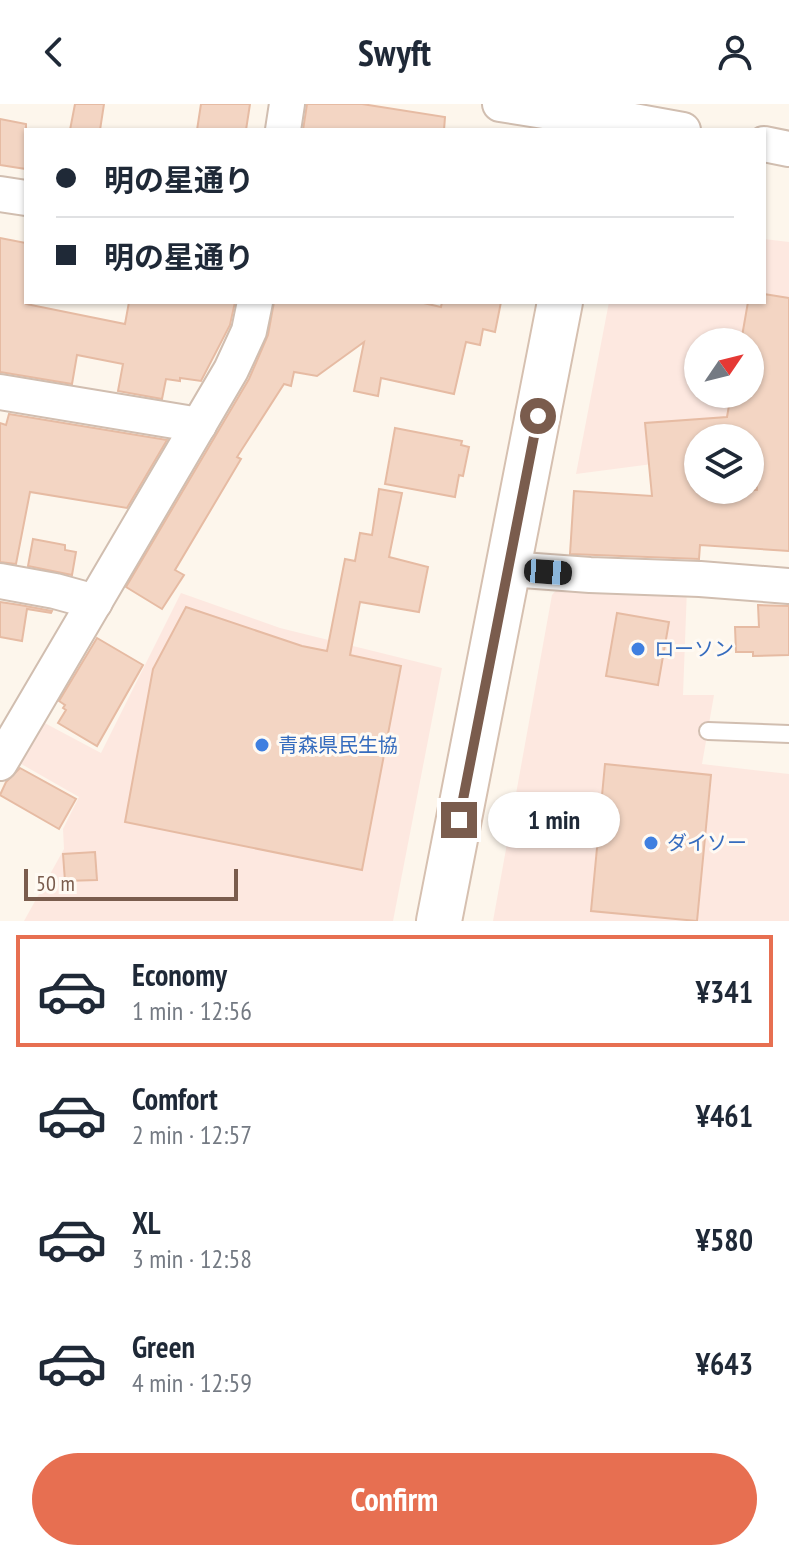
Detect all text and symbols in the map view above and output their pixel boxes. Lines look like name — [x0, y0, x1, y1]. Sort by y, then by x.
text: Swyft — [358, 29, 431, 76]
icon: back — [32, 30, 76, 74]
icon: person — [713, 30, 757, 74]
text: 明の星通り — [104, 160, 254, 199]
text: 明の星通り — [104, 237, 254, 276]
north arrow — [684, 328, 764, 408]
map controls — [684, 328, 764, 504]
route start — [520, 398, 556, 434]
button: layers — [684, 424, 764, 504]
car — [523, 558, 573, 586]
place label: ローソン — [654, 636, 734, 662]
marker: ローソン — [629, 640, 647, 658]
place label: 青森県民生協 — [278, 732, 398, 758]
marker: 青森県民生協 — [253, 736, 271, 754]
callout: 1 min — [487, 792, 619, 848]
route end — [441, 802, 477, 838]
text: 1 min — [528, 803, 580, 836]
place label: ダイソー — [667, 830, 747, 856]
marker: ダイソー — [642, 834, 660, 852]
scale bar — [24, 865, 238, 901]
text: 50 m — [36, 869, 75, 897]
icon: car — [36, 955, 108, 1027]
text: Economy — [132, 955, 227, 994]
text: ¥341 — [696, 972, 753, 1011]
text: 1 min · 12:56 — [132, 994, 252, 1027]
icon: car — [36, 1079, 108, 1151]
text: Comfort — [132, 1079, 218, 1118]
text: ¥461 — [696, 1096, 753, 1135]
text: 2 min · 12:57 — [132, 1118, 252, 1151]
icon: car — [36, 1203, 108, 1275]
text: XL — [132, 1203, 161, 1242]
text: ¥580 — [696, 1220, 753, 1259]
text: 3 min · 12:58 — [132, 1242, 252, 1275]
icon: car — [36, 1327, 108, 1399]
text: Green — [132, 1327, 195, 1366]
text: ¥643 — [696, 1344, 753, 1383]
text: 4 min · 12:59 — [132, 1366, 252, 1399]
button: Confirm — [32, 1453, 757, 1545]

